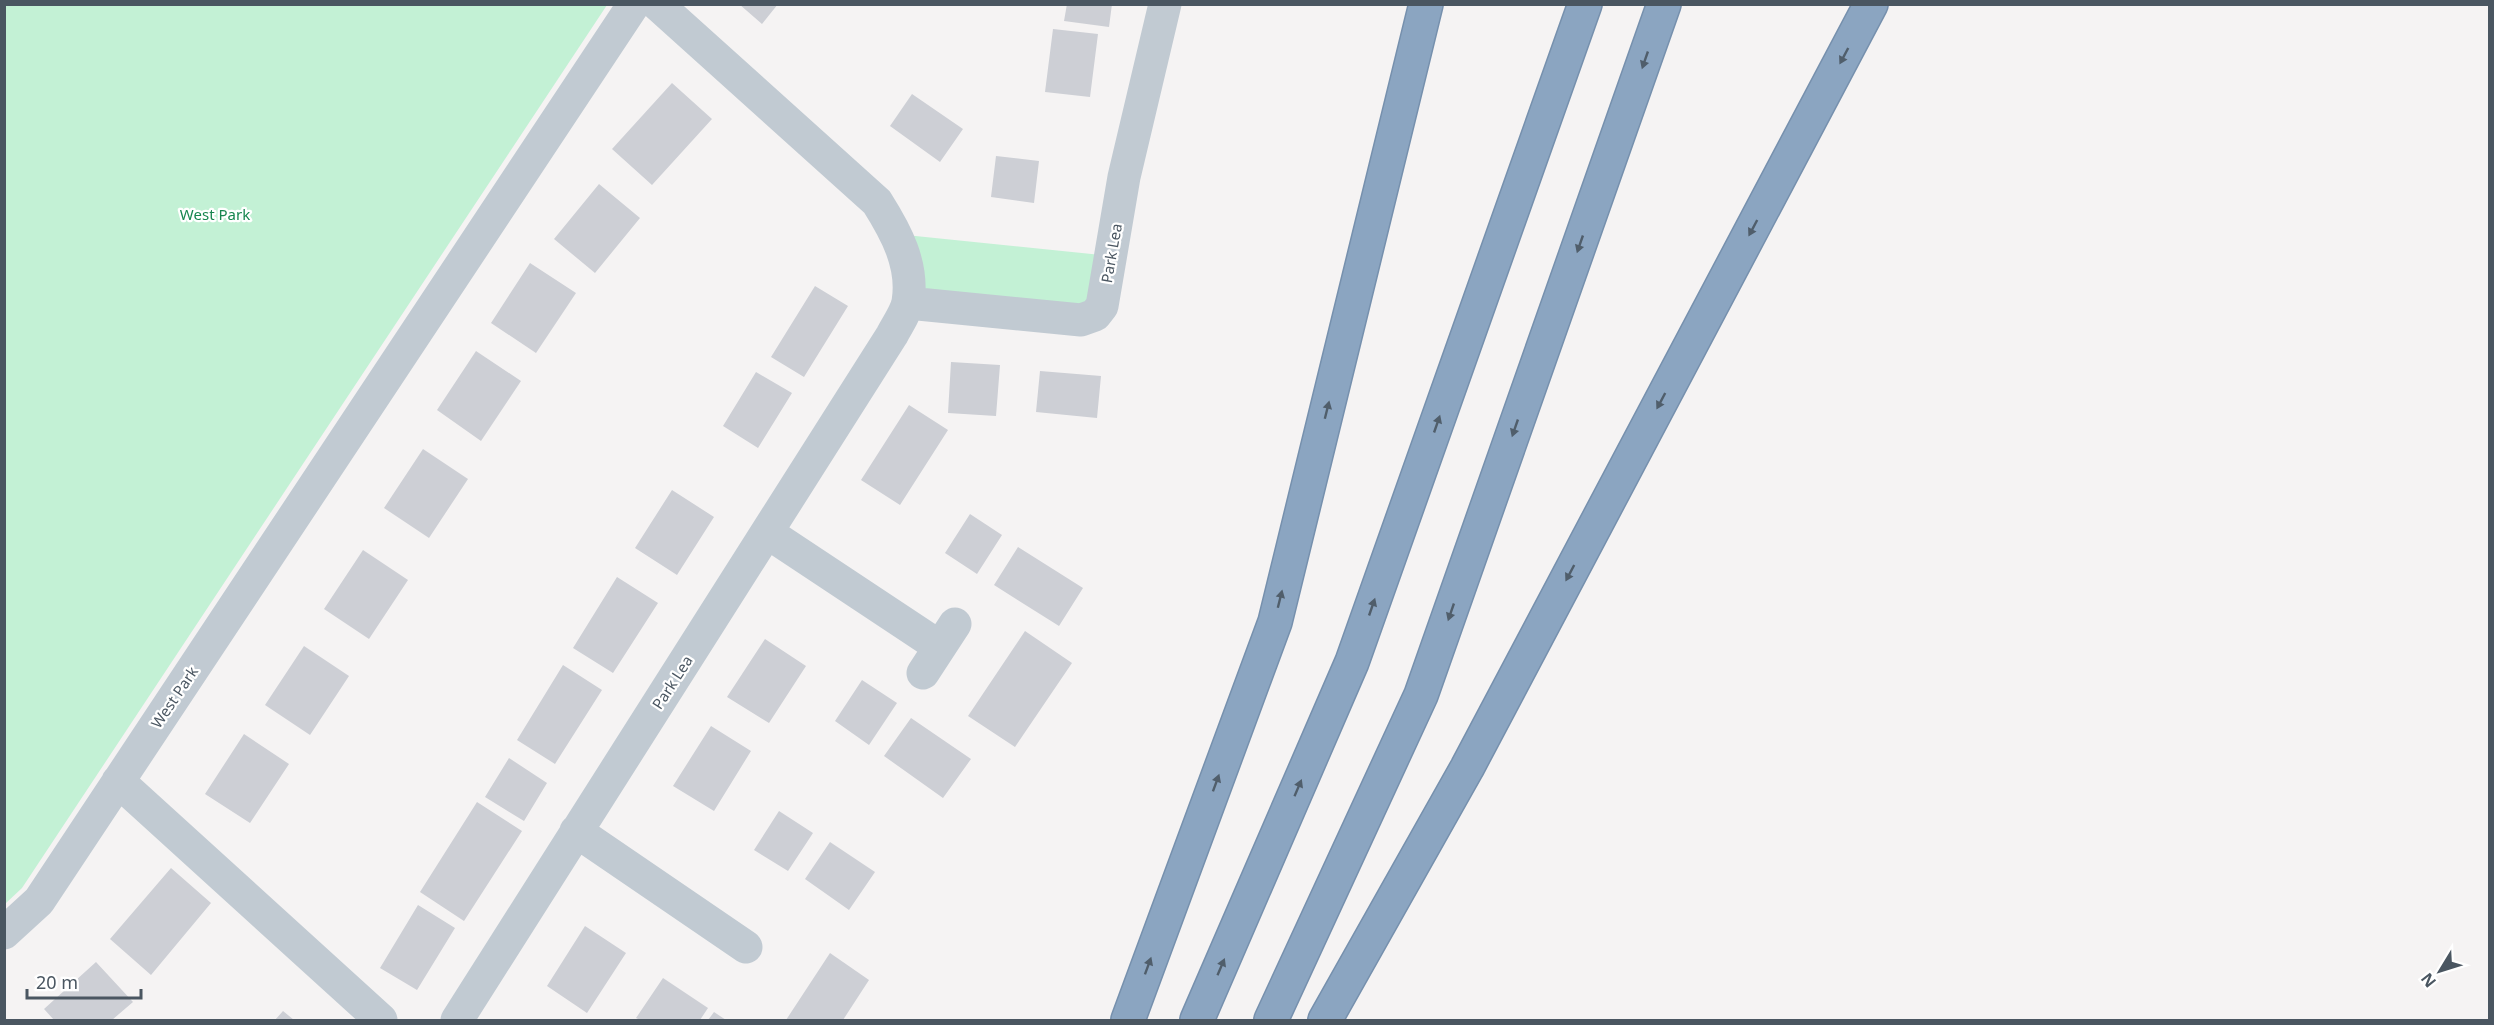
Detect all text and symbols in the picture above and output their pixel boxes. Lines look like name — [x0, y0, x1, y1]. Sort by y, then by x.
one-way arrow — [1839, 48, 1849, 65]
one-way arrow — [1639, 51, 1649, 69]
park label: West Park — [180, 204, 250, 224]
one-way arrow — [1748, 220, 1758, 237]
street label: Park Lea — [1096, 222, 1126, 284]
one-way arrow — [1574, 235, 1584, 253]
one-way arrow — [1656, 392, 1666, 409]
one-way arrow — [1322, 400, 1332, 419]
one-way arrow — [1432, 414, 1442, 432]
one-way arrow — [1510, 419, 1520, 437]
one-way arrow — [1565, 565, 1575, 582]
one-way arrow — [1276, 590, 1286, 608]
one-way arrow — [1367, 598, 1377, 616]
one-way arrow — [1445, 603, 1455, 621]
street label: Park Lea — [647, 651, 697, 713]
street label: West Park — [146, 662, 202, 732]
one-way arrow — [1211, 774, 1221, 792]
one-way arrow — [1293, 778, 1303, 796]
north arrow — [2410, 941, 2470, 1001]
one-way arrow — [1143, 956, 1153, 974]
one-way arrow — [1216, 958, 1225, 975]
scale bar — [27, 962, 141, 1000]
text: N — [2416, 968, 2441, 992]
text: 20 m — [36, 970, 78, 994]

